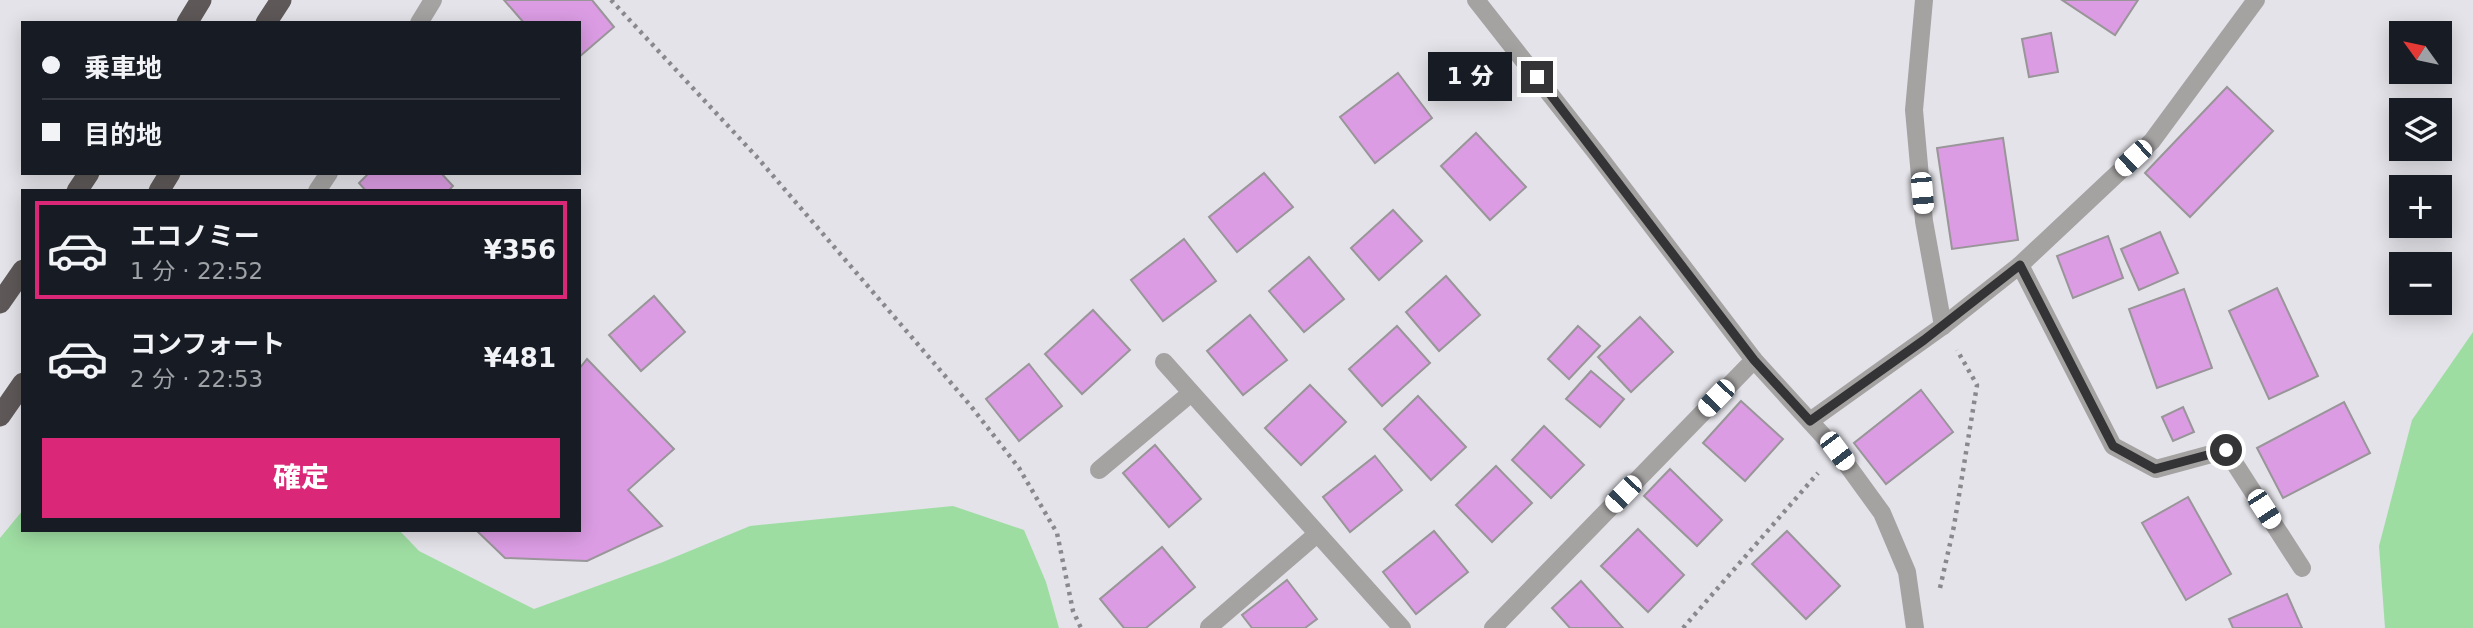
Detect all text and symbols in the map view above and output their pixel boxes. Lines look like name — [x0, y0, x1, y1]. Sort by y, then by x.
north arrow — [2389, 21, 2452, 84]
map controls — [2389, 21, 2452, 315]
callout: 1 分 — [1428, 52, 1512, 102]
text: 乗車地 — [84, 53, 162, 83]
route end — [1521, 61, 1553, 93]
text: 1 分 — [1446, 63, 1494, 89]
button: layers — [2389, 98, 2452, 161]
text: 目的地 — [84, 120, 162, 150]
car — [2111, 136, 2156, 180]
car — [1910, 171, 1935, 215]
button: + — [2389, 175, 2452, 238]
icon: car — [46, 219, 109, 282]
text: エコノミー — [130, 221, 260, 251]
text: ¥356 — [484, 235, 556, 265]
button: − — [2389, 252, 2452, 315]
text: 1 分 · 22:52 — [130, 258, 263, 284]
icon: car — [46, 327, 109, 390]
text: コンフォート — [130, 329, 285, 359]
text: ¥481 — [484, 343, 556, 373]
text: 2 分 · 22:53 — [130, 366, 263, 392]
car — [1694, 376, 1739, 420]
car — [1816, 428, 1859, 474]
route start — [2210, 434, 2242, 466]
button: 確定 — [42, 438, 560, 518]
car — [1601, 472, 1646, 516]
car — [2244, 486, 2285, 532]

